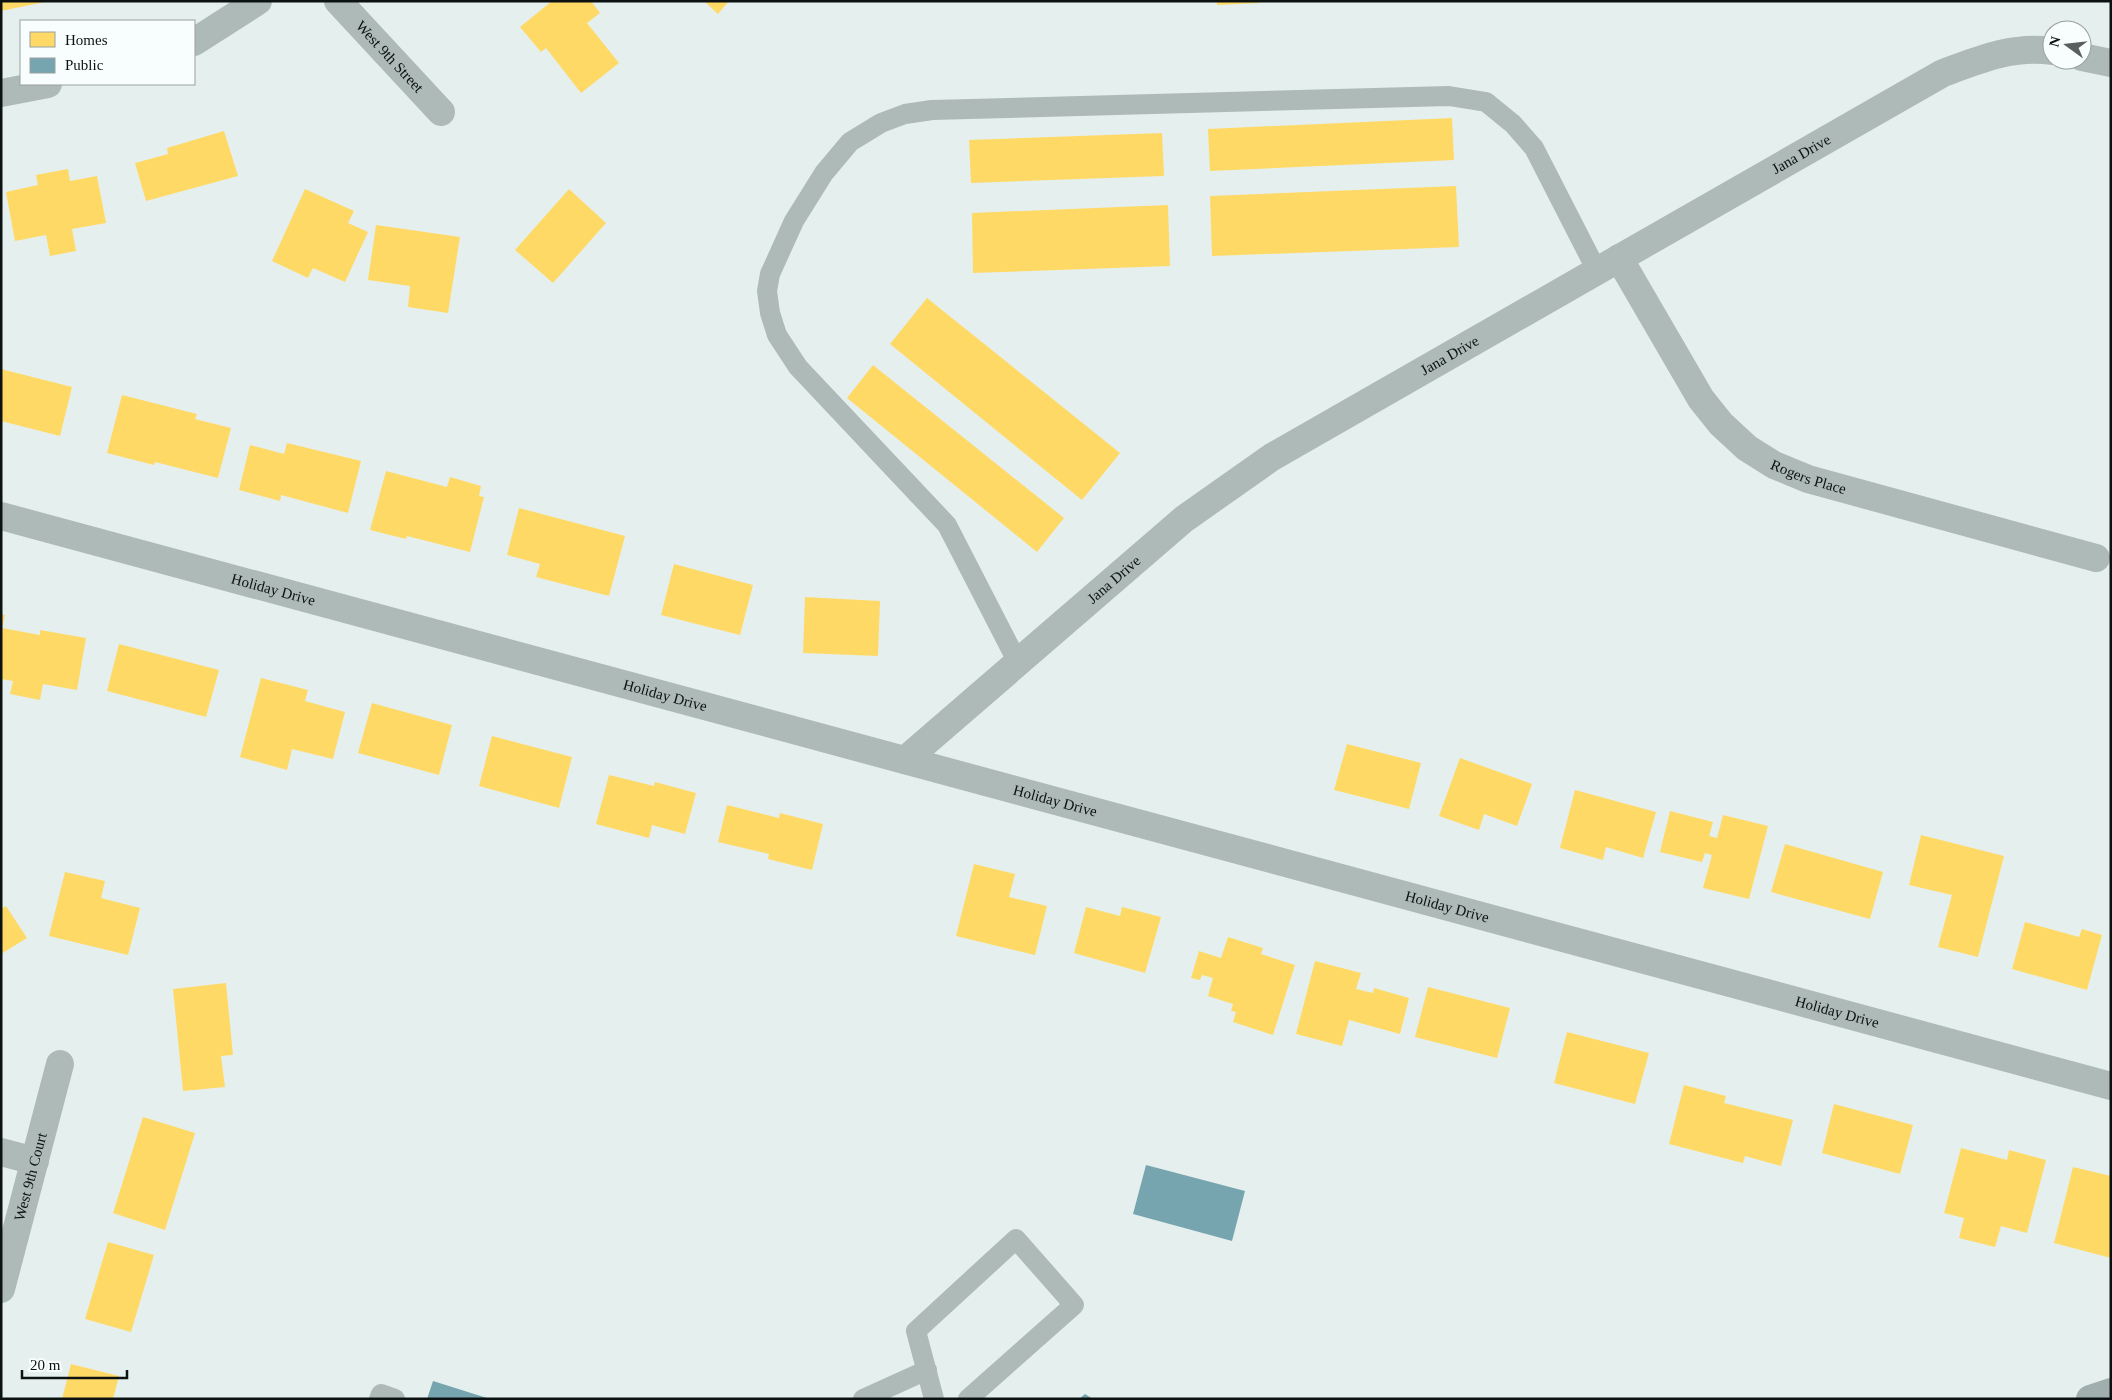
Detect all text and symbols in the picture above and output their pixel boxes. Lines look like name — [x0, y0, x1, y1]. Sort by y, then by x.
street label: West 9th Street — [353, 18, 427, 96]
legend — [20, 20, 195, 85]
north arrow — [2042, 20, 2092, 70]
text: Homes — [65, 32, 108, 48]
text: N — [2046, 35, 2063, 49]
text: Public — [65, 57, 104, 73]
street label: Jana Drive — [1769, 131, 1833, 177]
street label: Jana Drive — [1418, 332, 1482, 378]
street label: Rogers Place — [1768, 457, 1848, 497]
street label: Jana Drive — [1084, 552, 1144, 607]
street label: Holiday Drive — [229, 571, 317, 609]
street label: Holiday Drive — [621, 676, 709, 714]
street label: Holiday Drive — [1011, 782, 1099, 820]
street label: Holiday Drive — [1403, 888, 1491, 926]
street label: Holiday Drive — [1793, 993, 1881, 1031]
street label: West 9th Court — [11, 1130, 50, 1223]
scale bar — [22, 1348, 128, 1380]
text: 20 m — [30, 1357, 61, 1373]

